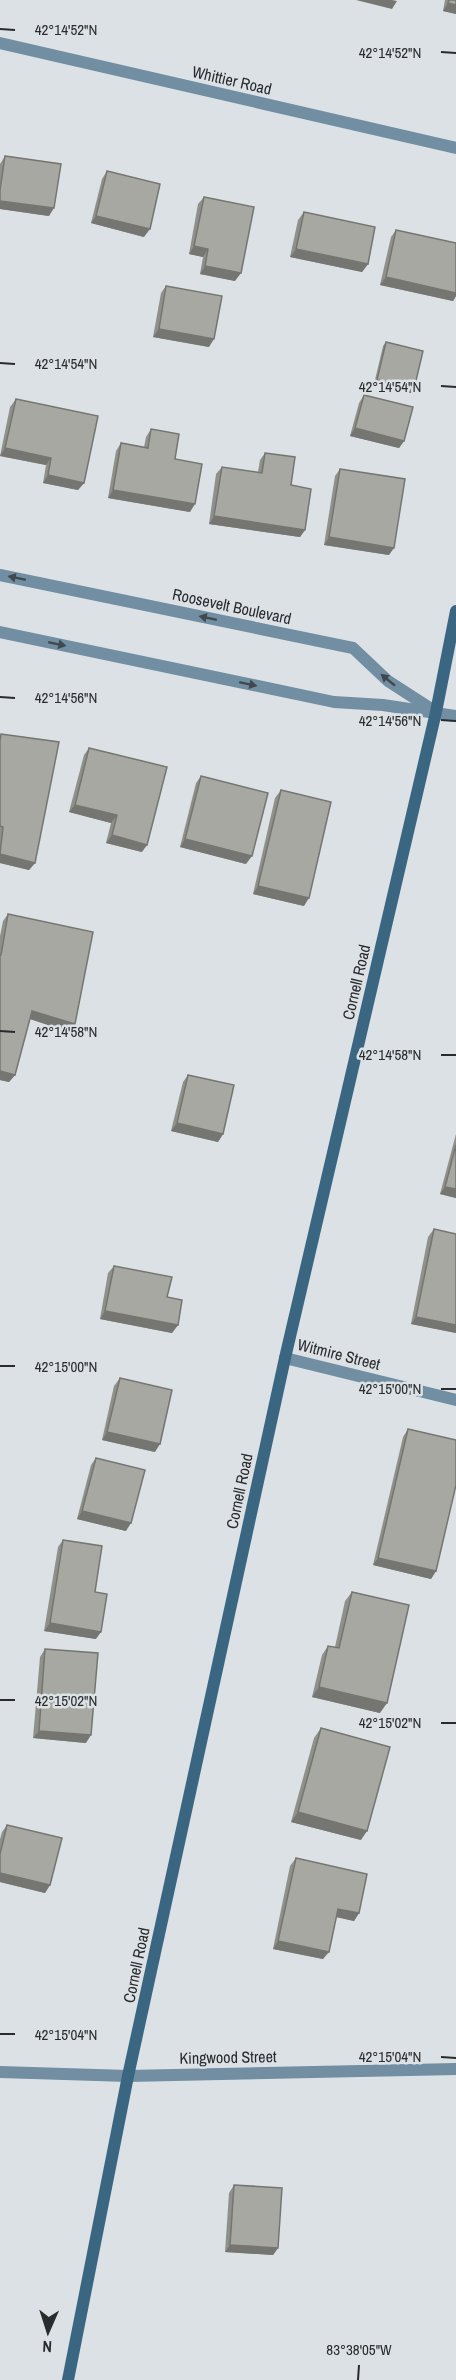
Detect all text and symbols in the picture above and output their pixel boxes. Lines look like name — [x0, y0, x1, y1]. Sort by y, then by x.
text: 42°14'52"N — [35, 19, 97, 40]
text: 42°14'52"N — [359, 42, 421, 63]
street label: Whittier Road — [190, 60, 274, 100]
text: 42°14'54"N — [35, 353, 97, 374]
text: 42°14'54"N — [359, 376, 421, 397]
one-way arrow — [8, 573, 27, 583]
street label: Roosevelt Boulevard — [171, 583, 293, 629]
one-way arrow — [199, 613, 218, 622]
one-way arrow — [48, 640, 67, 649]
one-way arrow — [380, 673, 396, 686]
one-way arrow — [239, 680, 258, 689]
text: 42°14'56"N — [35, 687, 97, 708]
text: 42°14'56"N — [359, 710, 421, 731]
street label: Cornell Road — [337, 942, 375, 1022]
text: 42°14'58"N — [35, 1021, 97, 1042]
text: 42°14'58"N — [359, 1044, 421, 1065]
street label: Witmire Street — [295, 1333, 383, 1375]
text: 42°15'00"N — [35, 1356, 97, 1377]
text: 42°15'00"N — [359, 1378, 421, 1399]
street label: Cornell Road — [220, 1451, 258, 1531]
text: 42°15'02"N — [35, 1690, 97, 1711]
text: 42°15'02"N — [359, 1712, 421, 1733]
street label: Cornell Road — [117, 1925, 155, 2005]
text: 42°15'04"N — [35, 2024, 97, 2045]
street label: Kingwood Street — [179, 2045, 277, 2069]
text: 42°15'04"N — [359, 2046, 421, 2067]
north arrow — [18, 2302, 78, 2362]
text: N — [42, 2336, 53, 2358]
text: 83°38'05"W — [326, 2339, 392, 2360]

